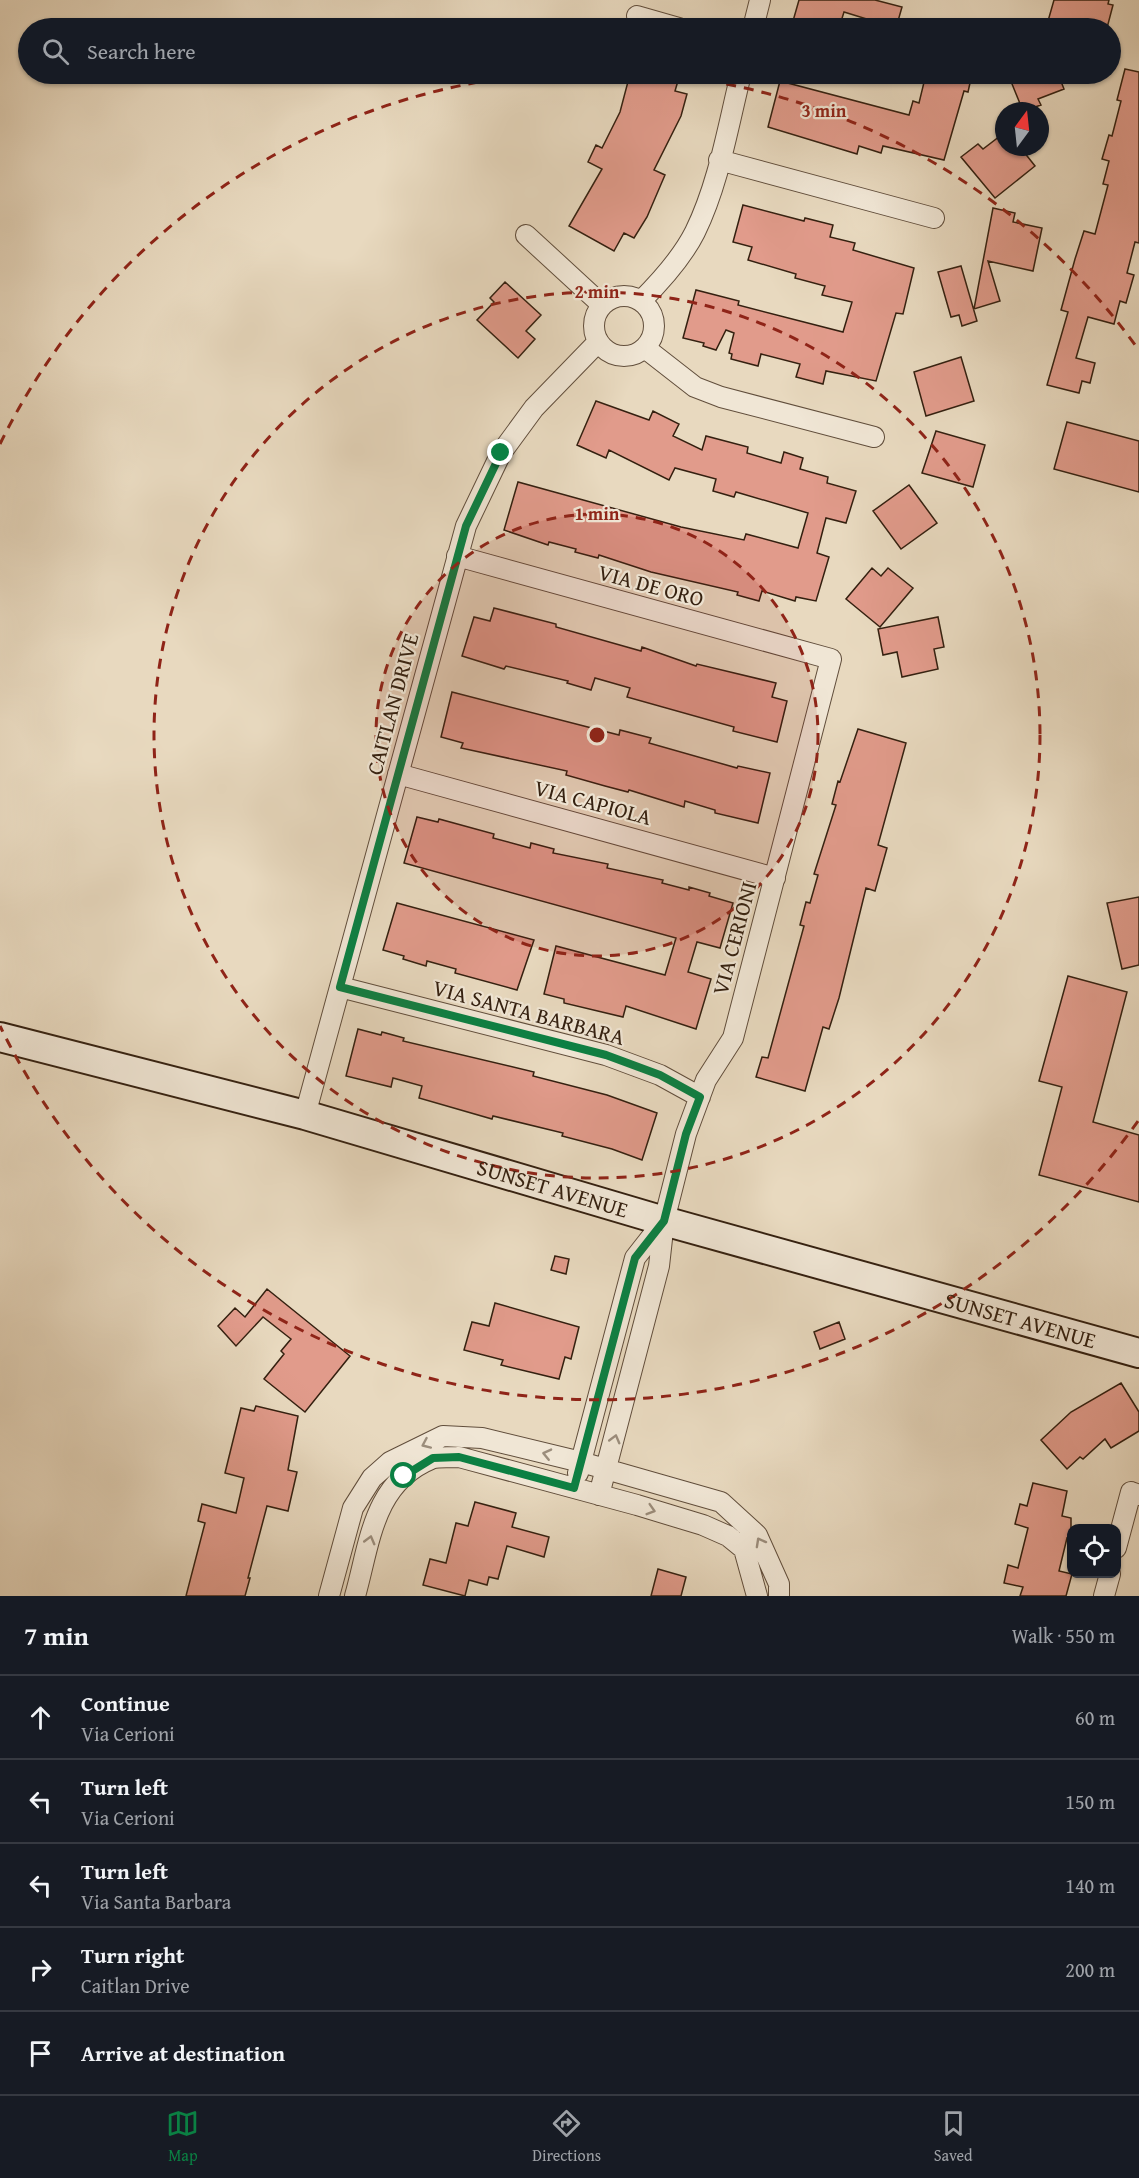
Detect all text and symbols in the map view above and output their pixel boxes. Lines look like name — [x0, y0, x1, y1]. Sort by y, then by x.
search box — [18, 18, 1121, 84]
icon: search — [39, 35, 72, 68]
text: Search here — [87, 35, 196, 67]
text: 3 min — [802, 97, 847, 124]
north arrow — [995, 102, 1049, 156]
text: 2 min — [575, 278, 620, 305]
route end — [487, 439, 513, 465]
text: 1 min — [575, 500, 620, 527]
street label: VIA DE ORO — [595, 556, 707, 614]
street label: CAITLAN DRIVE — [358, 630, 426, 778]
centre of rings — [587, 725, 607, 745]
street label: VIA CAPIOLA — [531, 771, 656, 833]
street label: VIA CERIONI — [703, 878, 765, 998]
street label: VIA SANTA BARBARA — [430, 971, 629, 1053]
street label: SUNSET AVENUE — [473, 1151, 632, 1226]
street label: SUNSET AVENUE — [941, 1284, 1100, 1356]
one-way arrow — [607, 1434, 620, 1444]
one-way arrow — [421, 1436, 432, 1448]
one-way arrow — [542, 1448, 552, 1461]
route start — [390, 1462, 416, 1488]
one-way arrow — [645, 1503, 656, 1515]
map controls — [1067, 1524, 1121, 1578]
button: locate — [1067, 1524, 1121, 1578]
one-way arrow — [363, 1535, 376, 1545]
one-way arrow — [756, 1538, 767, 1548]
text: 7 min — [24, 1616, 89, 1655]
text: Walk · 550 m — [1012, 1621, 1115, 1650]
text: Continue — [81, 1687, 170, 1719]
icon: ahead — [24, 1701, 57, 1734]
text: 60 m — [1075, 1703, 1115, 1732]
text: Via Cerioni — [81, 1719, 175, 1748]
text: Turn left — [81, 1771, 168, 1803]
icon: left — [24, 1785, 57, 1818]
text: 150 m — [1065, 1787, 1115, 1816]
text: Via Cerioni — [81, 1803, 175, 1832]
text: Turn left — [81, 1855, 168, 1887]
icon: left — [24, 1869, 57, 1902]
text: 140 m — [1065, 1871, 1115, 1900]
text: Via Santa Barbara — [81, 1887, 231, 1916]
text: Turn right — [81, 1939, 184, 1971]
icon: right — [24, 1953, 57, 1986]
text: 200 m — [1065, 1955, 1115, 1984]
text: Caitlan Drive — [81, 1971, 190, 2000]
icon: arrive — [24, 2037, 57, 2070]
text: Arrive at destination — [81, 2037, 285, 2069]
tab: Map — [166, 2107, 199, 2167]
tab: Directions — [532, 2107, 601, 2167]
tab: Saved — [934, 2107, 973, 2167]

